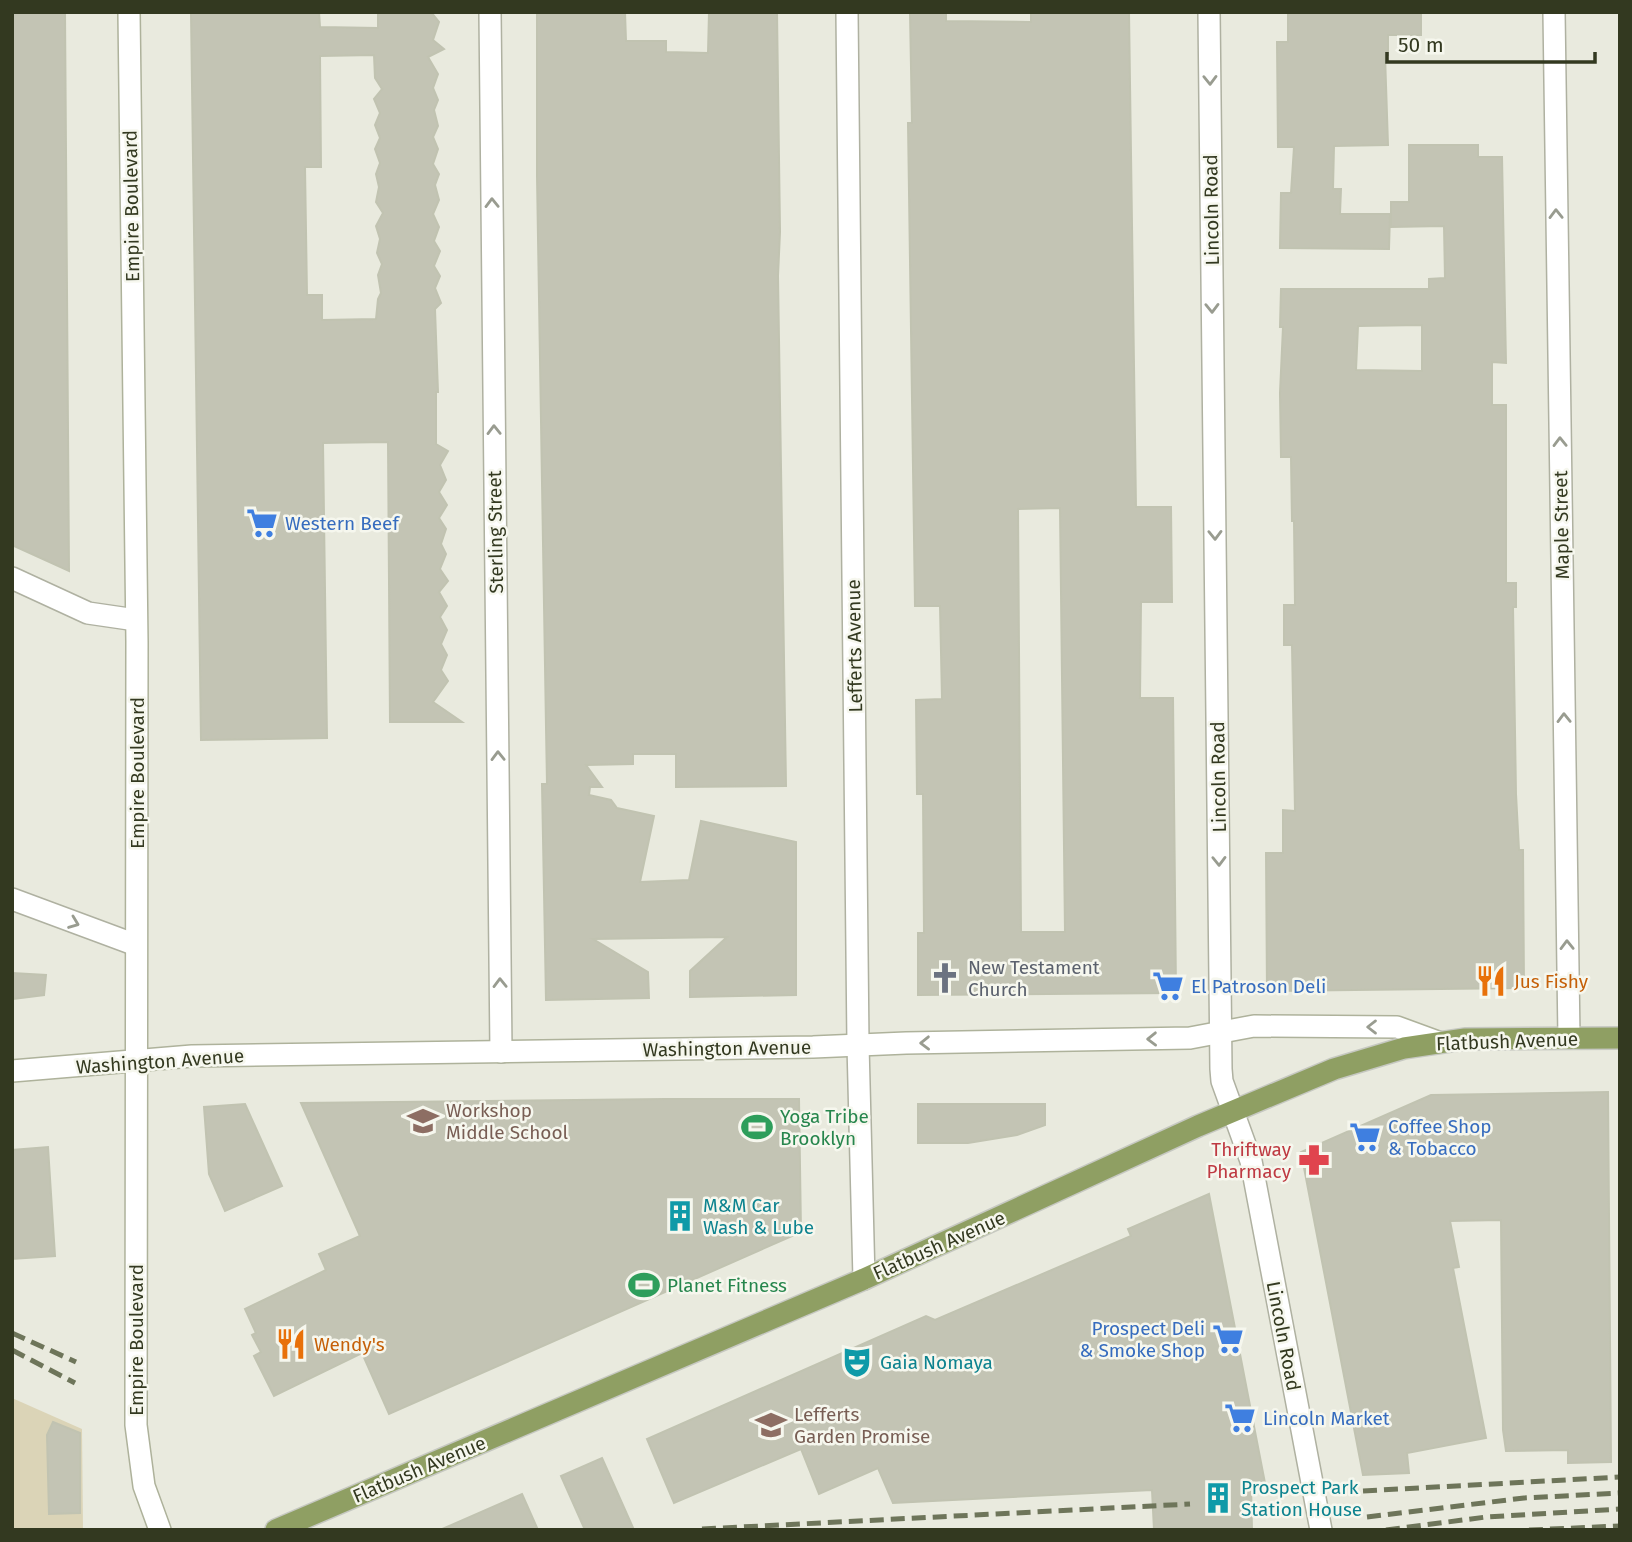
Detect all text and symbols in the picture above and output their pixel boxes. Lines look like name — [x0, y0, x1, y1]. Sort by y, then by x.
scale bar — [1387, 21, 1595, 65]
text: 50 m — [1398, 32, 1444, 58]
one-way arrow — [1202, 76, 1218, 86]
street label: Empire Boulevard — [119, 130, 144, 282]
street label: Lincoln Road — [1199, 154, 1224, 266]
one-way arrow — [484, 197, 500, 208]
one-way arrow — [1549, 208, 1564, 219]
one-way arrow — [1205, 303, 1220, 314]
one-way arrow — [486, 425, 502, 435]
one-way arrow — [1552, 436, 1568, 446]
street label: Sterling Street — [483, 470, 508, 594]
street label: Maple Street — [1549, 470, 1574, 580]
supermarket icon: Western Beef — [245, 506, 279, 540]
place label: Western Beef — [285, 512, 400, 535]
one-way arrow — [1207, 531, 1223, 541]
street label: Lefferts Avenue — [842, 579, 867, 713]
street label: Empire Boulevard — [126, 697, 149, 849]
one-way arrow — [1556, 712, 1572, 723]
street label: Lincoln Road — [1206, 721, 1231, 833]
one-way arrow — [490, 750, 506, 761]
one-way arrow — [1211, 856, 1226, 867]
one-way arrow — [68, 914, 80, 928]
one-way arrow — [1560, 940, 1575, 951]
place label: New Testament Church — [968, 956, 1100, 1001]
church icon: New Testament Church — [928, 961, 962, 995]
restaurant icon: Jus Fishy — [1474, 964, 1508, 998]
supermarket icon: El Patroson Deli — [1151, 969, 1185, 1003]
place label: Jus Fishy — [1514, 970, 1589, 993]
place label: El Patroson Deli — [1191, 975, 1326, 998]
one-way arrow — [492, 978, 508, 988]
one-way arrow — [1367, 1019, 1377, 1035]
street label: Flatbush Avenue — [1436, 1028, 1579, 1055]
one-way arrow — [1146, 1031, 1157, 1047]
one-way arrow — [919, 1035, 929, 1051]
street label: Washington Avenue — [643, 1036, 811, 1061]
street label: Washington Avenue — [75, 1044, 245, 1079]
place label: Workshop Middle School — [446, 1099, 568, 1144]
school or university icon: Workshop Middle School — [406, 1104, 440, 1138]
place label: Yoga Tribe Brooklyn — [780, 1105, 869, 1150]
sports icon: Yoga Tribe Brooklyn — [740, 1110, 774, 1144]
place label: Coffee Shop & Tobacco — [1388, 1115, 1492, 1160]
supermarket icon: Coffee Shop & Tobacco — [1348, 1120, 1382, 1154]
place label: Thriftway Pharmacy — [1206, 1138, 1292, 1183]
pharmacy icon: Thriftway Pharmacy — [1297, 1143, 1331, 1177]
place label: M&M Car Wash & Lube — [703, 1194, 814, 1239]
building icon: M&M Car Wash & Lube — [663, 1199, 697, 1233]
street label: Flatbush Avenue — [870, 1206, 1009, 1285]
street label: Empire Boulevard — [125, 1264, 148, 1416]
sports icon: Planet Fitness — [627, 1268, 661, 1302]
place label: Planet Fitness — [667, 1274, 787, 1297]
street label: Lincoln Road — [1262, 1279, 1305, 1393]
place label: Prospect Deli & Smoke Shop — [1080, 1317, 1205, 1362]
supermarket icon: Prospect Deli & Smoke Shop — [1211, 1322, 1245, 1356]
restaurant icon: Wendy's — [274, 1327, 308, 1361]
place label: Wendy's — [314, 1333, 385, 1356]
theatre icon: Gaia Nomaya — [840, 1345, 874, 1379]
place label: Gaia Nomaya — [880, 1351, 993, 1374]
supermarket icon: Lincoln Market — [1223, 1401, 1257, 1435]
place label: Lefferts Garden Promise — [794, 1403, 930, 1448]
place label: Lincoln Market — [1263, 1407, 1390, 1430]
school or university icon: Lefferts Garden Promise — [754, 1408, 788, 1442]
street label: Flatbush Avenue — [349, 1431, 489, 1508]
place label: Prospect Park Station House — [1241, 1476, 1362, 1521]
building icon: Prospect Park Station House — [1201, 1481, 1235, 1515]

